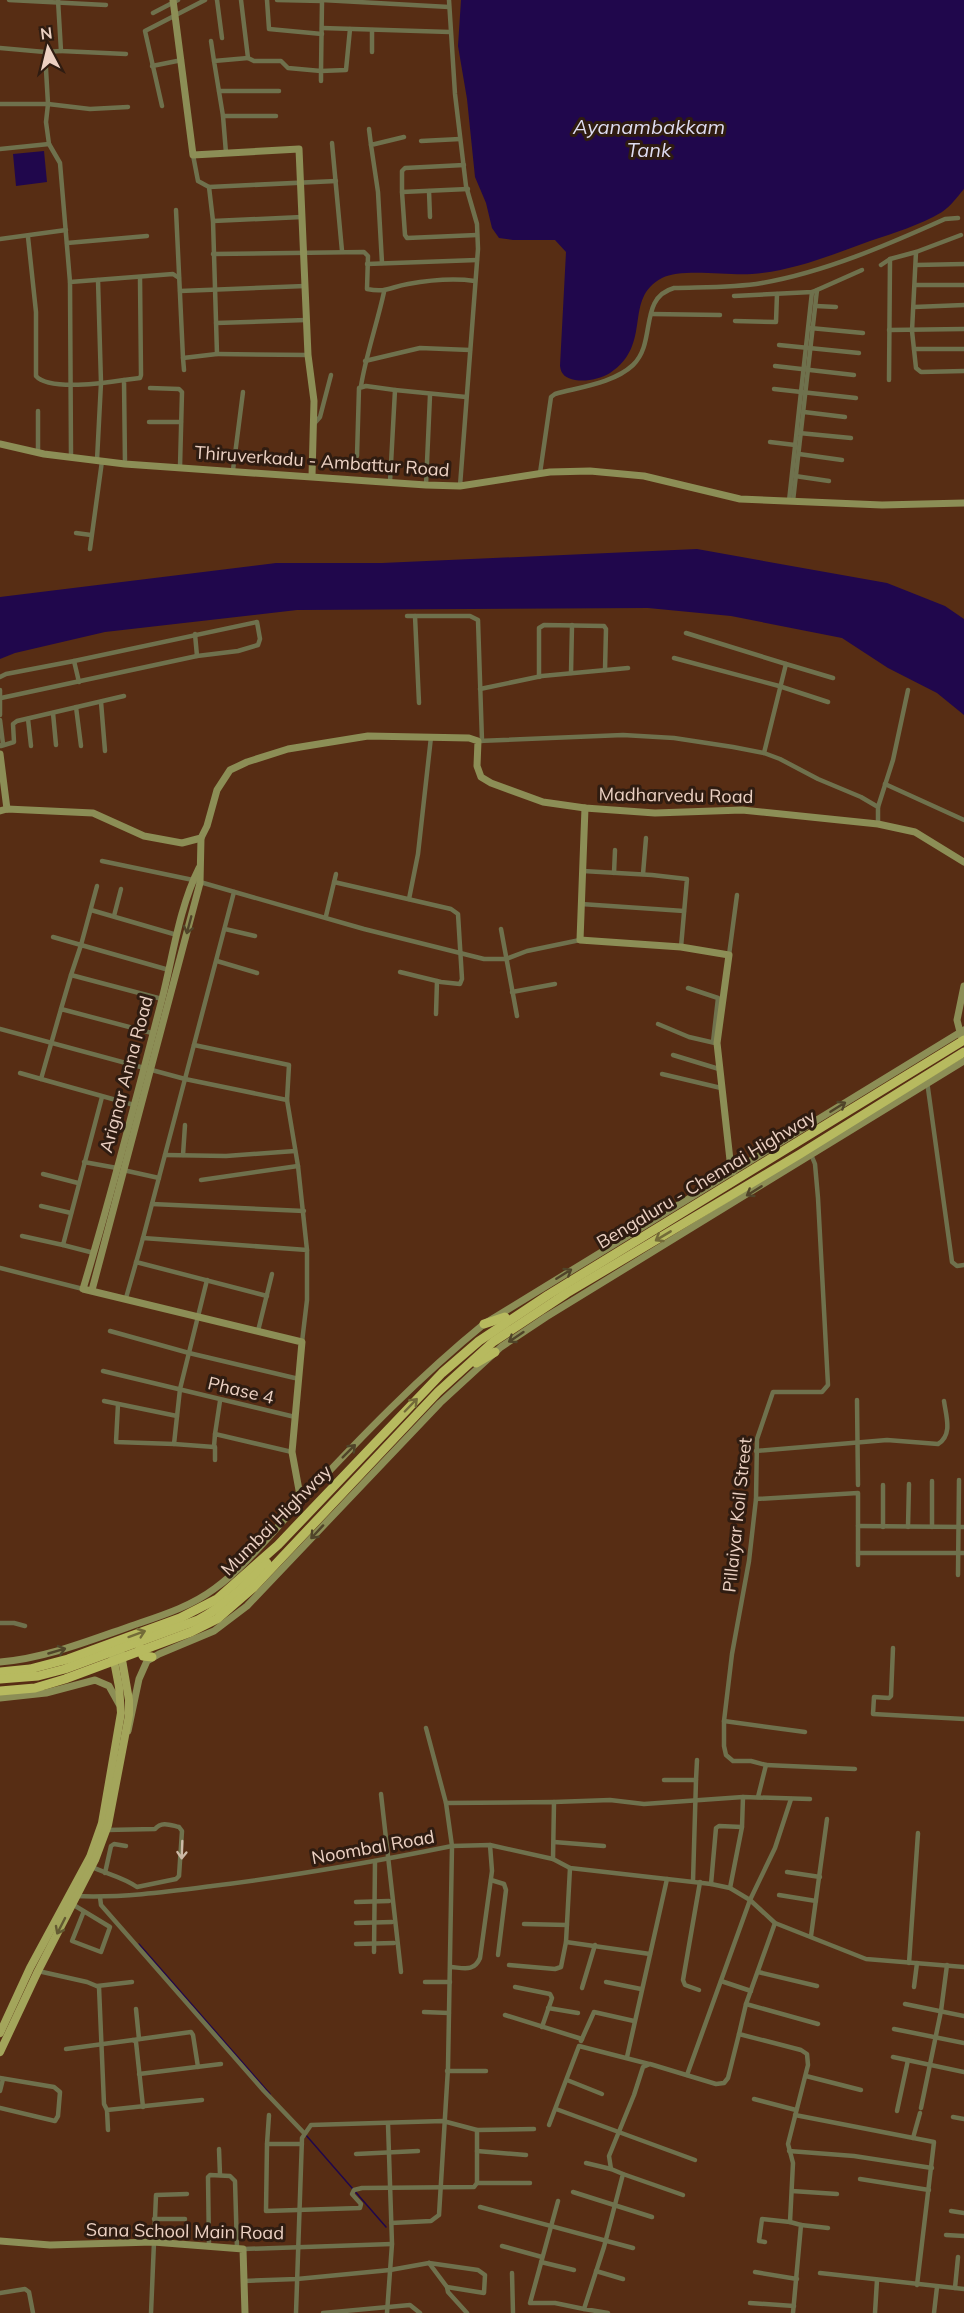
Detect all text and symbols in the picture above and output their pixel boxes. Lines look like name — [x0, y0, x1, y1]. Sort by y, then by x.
north arrow — [18, 18, 78, 78]
text: N — [39, 22, 53, 44]
water label: Ayanambakkam Tank — [572, 114, 725, 162]
street label: Thiruverkadu - Ambattur Road — [194, 441, 450, 481]
street label: Madharvedu Road — [598, 782, 754, 808]
one-way arrow — [183, 915, 194, 934]
street label: Arignar Anna Road — [94, 993, 158, 1155]
one-way arrow — [829, 1101, 846, 1113]
street label: Bengaluru - Chennai Highway — [592, 1104, 820, 1254]
one-way arrow — [746, 1186, 763, 1198]
one-way arrow — [655, 1230, 672, 1242]
one-way arrow — [555, 1268, 572, 1280]
one-way arrow — [508, 1331, 524, 1343]
street label: Phase 4 — [206, 1371, 277, 1409]
one-way arrow — [404, 1397, 419, 1412]
street label: Pillaiyar Koil Street — [717, 1436, 757, 1594]
one-way arrow — [342, 1443, 356, 1458]
street label: Mumbai Highway — [216, 1459, 337, 1580]
one-way arrow — [310, 1524, 324, 1539]
one-way arrow — [127, 1627, 145, 1638]
one-way arrow — [47, 1645, 66, 1657]
street label: Noombal Road — [310, 1825, 436, 1869]
one-way arrow — [176, 1840, 187, 1860]
one-way arrow — [55, 1916, 67, 1934]
street label: Sana School Main Road — [86, 2218, 284, 2244]

